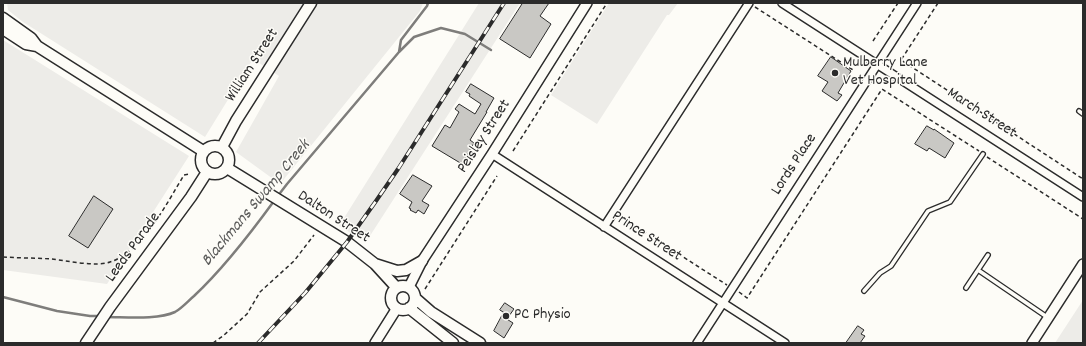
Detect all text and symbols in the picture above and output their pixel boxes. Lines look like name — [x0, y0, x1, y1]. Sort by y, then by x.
street label: William Street — [222, 26, 284, 106]
place label: Mulberry Lane Vet Hospital — [843, 54, 928, 92]
marker: Mulberry Lane Vet Hospital — [830, 68, 840, 78]
street label: March Street — [943, 84, 1019, 144]
street label: Peisley Street — [454, 97, 516, 177]
street label: Lords Place — [768, 131, 822, 199]
water label: Blackmans Swamp Creek — [198, 137, 316, 271]
street label: Dalton Street — [293, 187, 373, 249]
street label: Prince Street — [607, 207, 685, 267]
street label: Leeds Parade — [102, 209, 166, 287]
place label: PC Physio — [514, 306, 571, 326]
marker: PC Physio — [501, 311, 511, 321]

